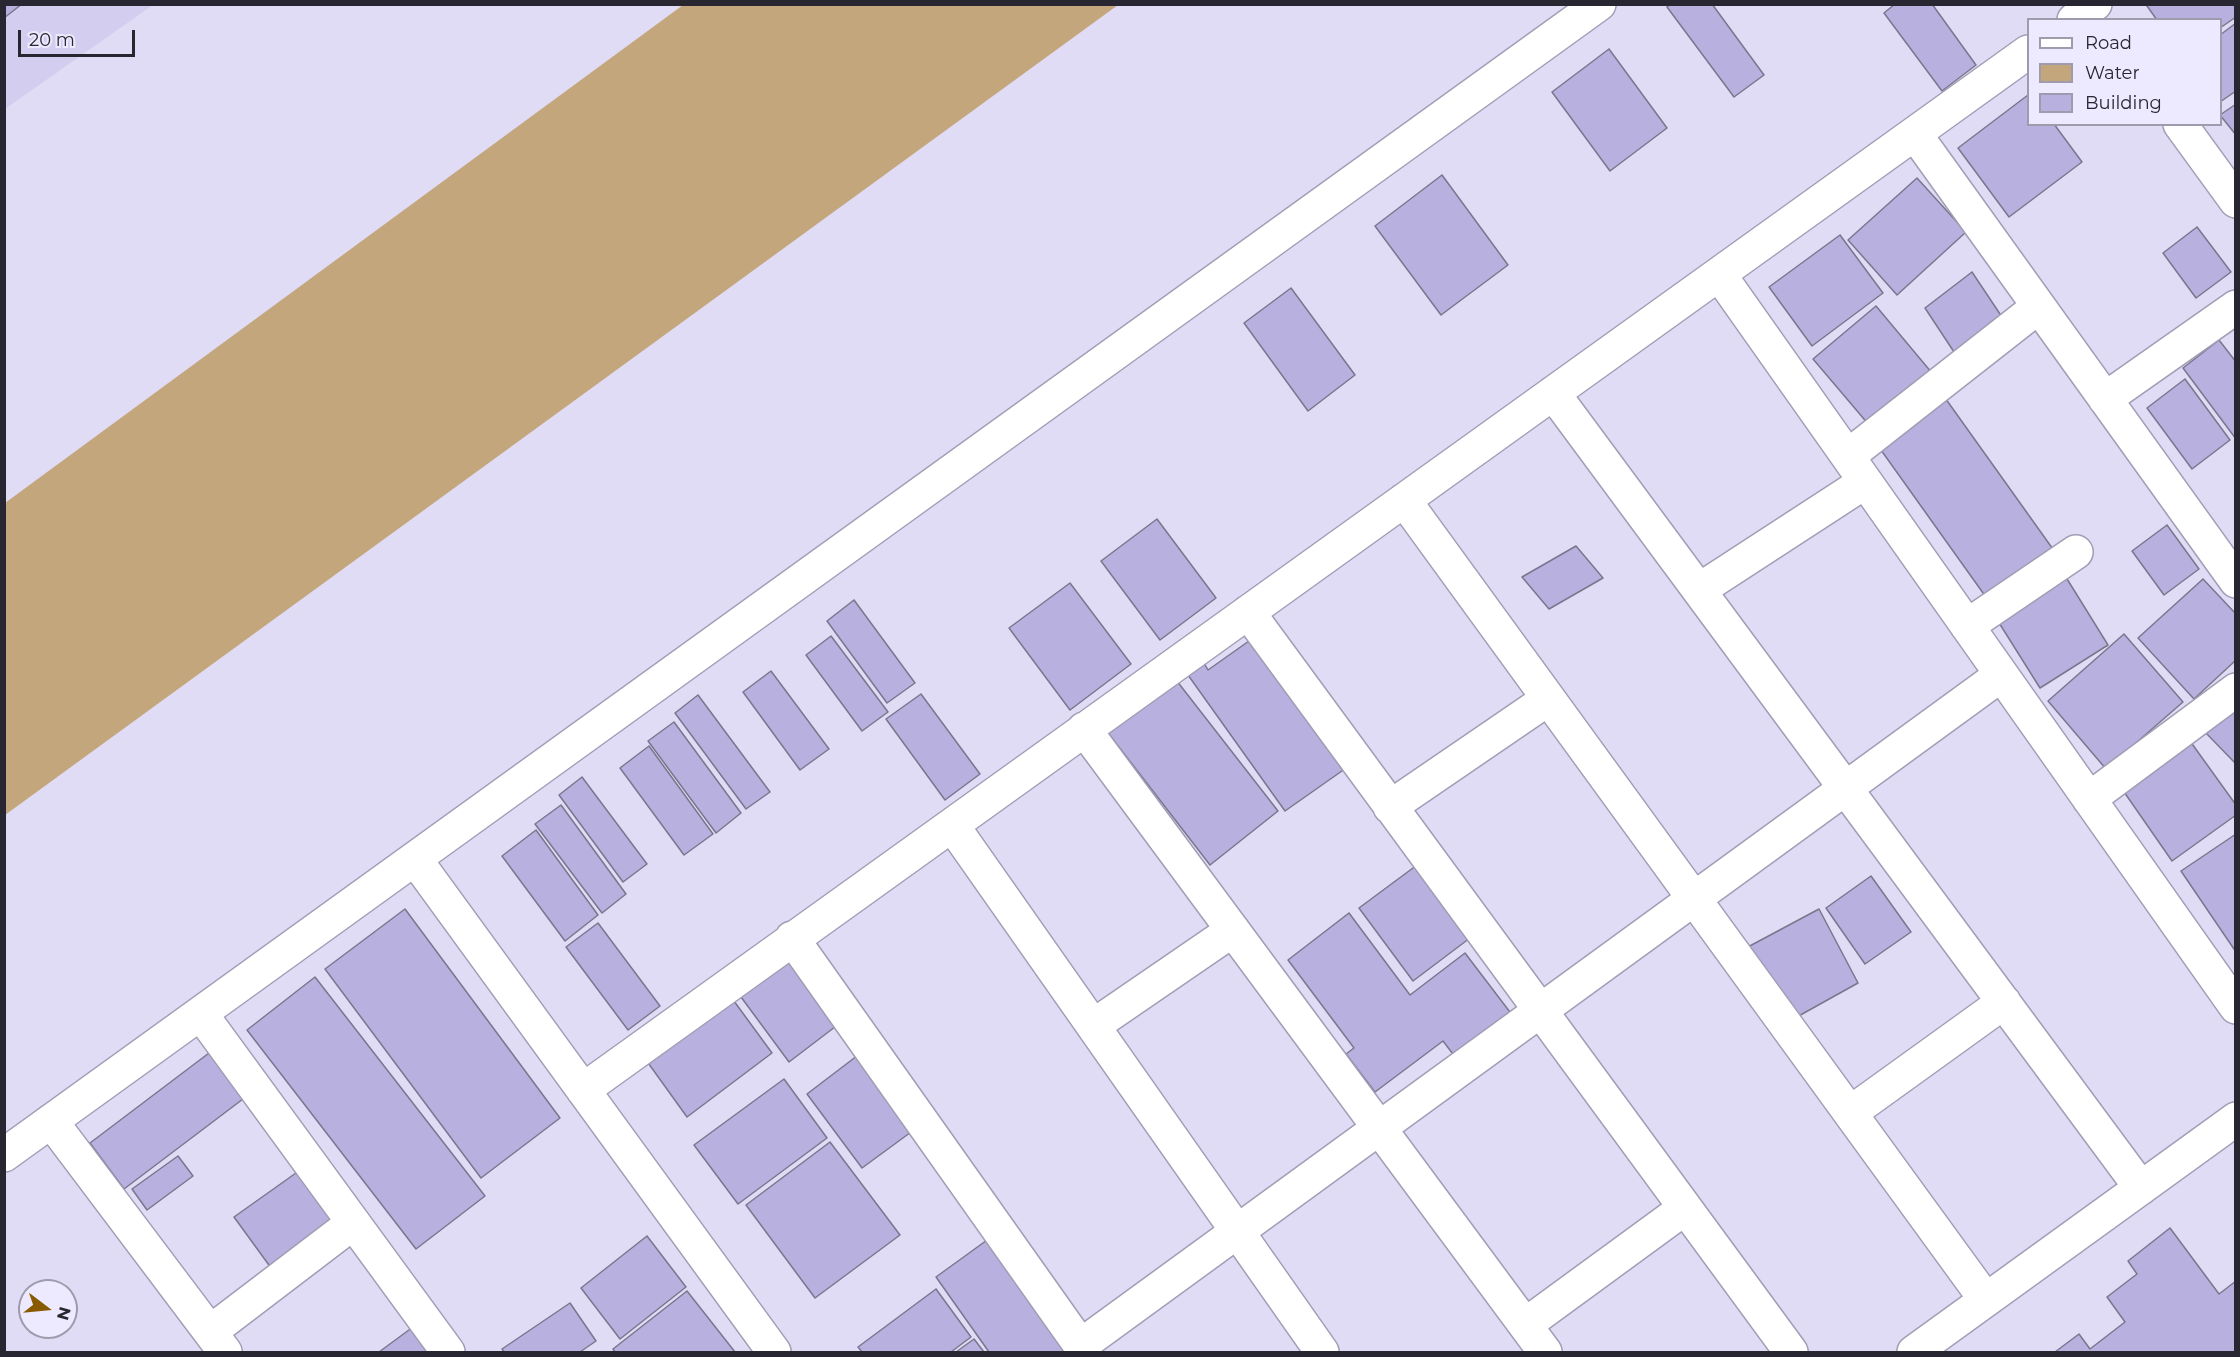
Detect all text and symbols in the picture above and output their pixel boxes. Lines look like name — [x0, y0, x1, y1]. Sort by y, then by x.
scale bar — [21, 18, 138, 56]
legend — [2027, 18, 2222, 126]
text: 20 m — [29, 29, 75, 51]
text: Road — [2085, 32, 2132, 54]
text: Water — [2085, 62, 2140, 84]
text: Building — [2085, 92, 2162, 114]
north arrow — [18, 1279, 78, 1339]
text: N — [53, 1305, 75, 1322]

